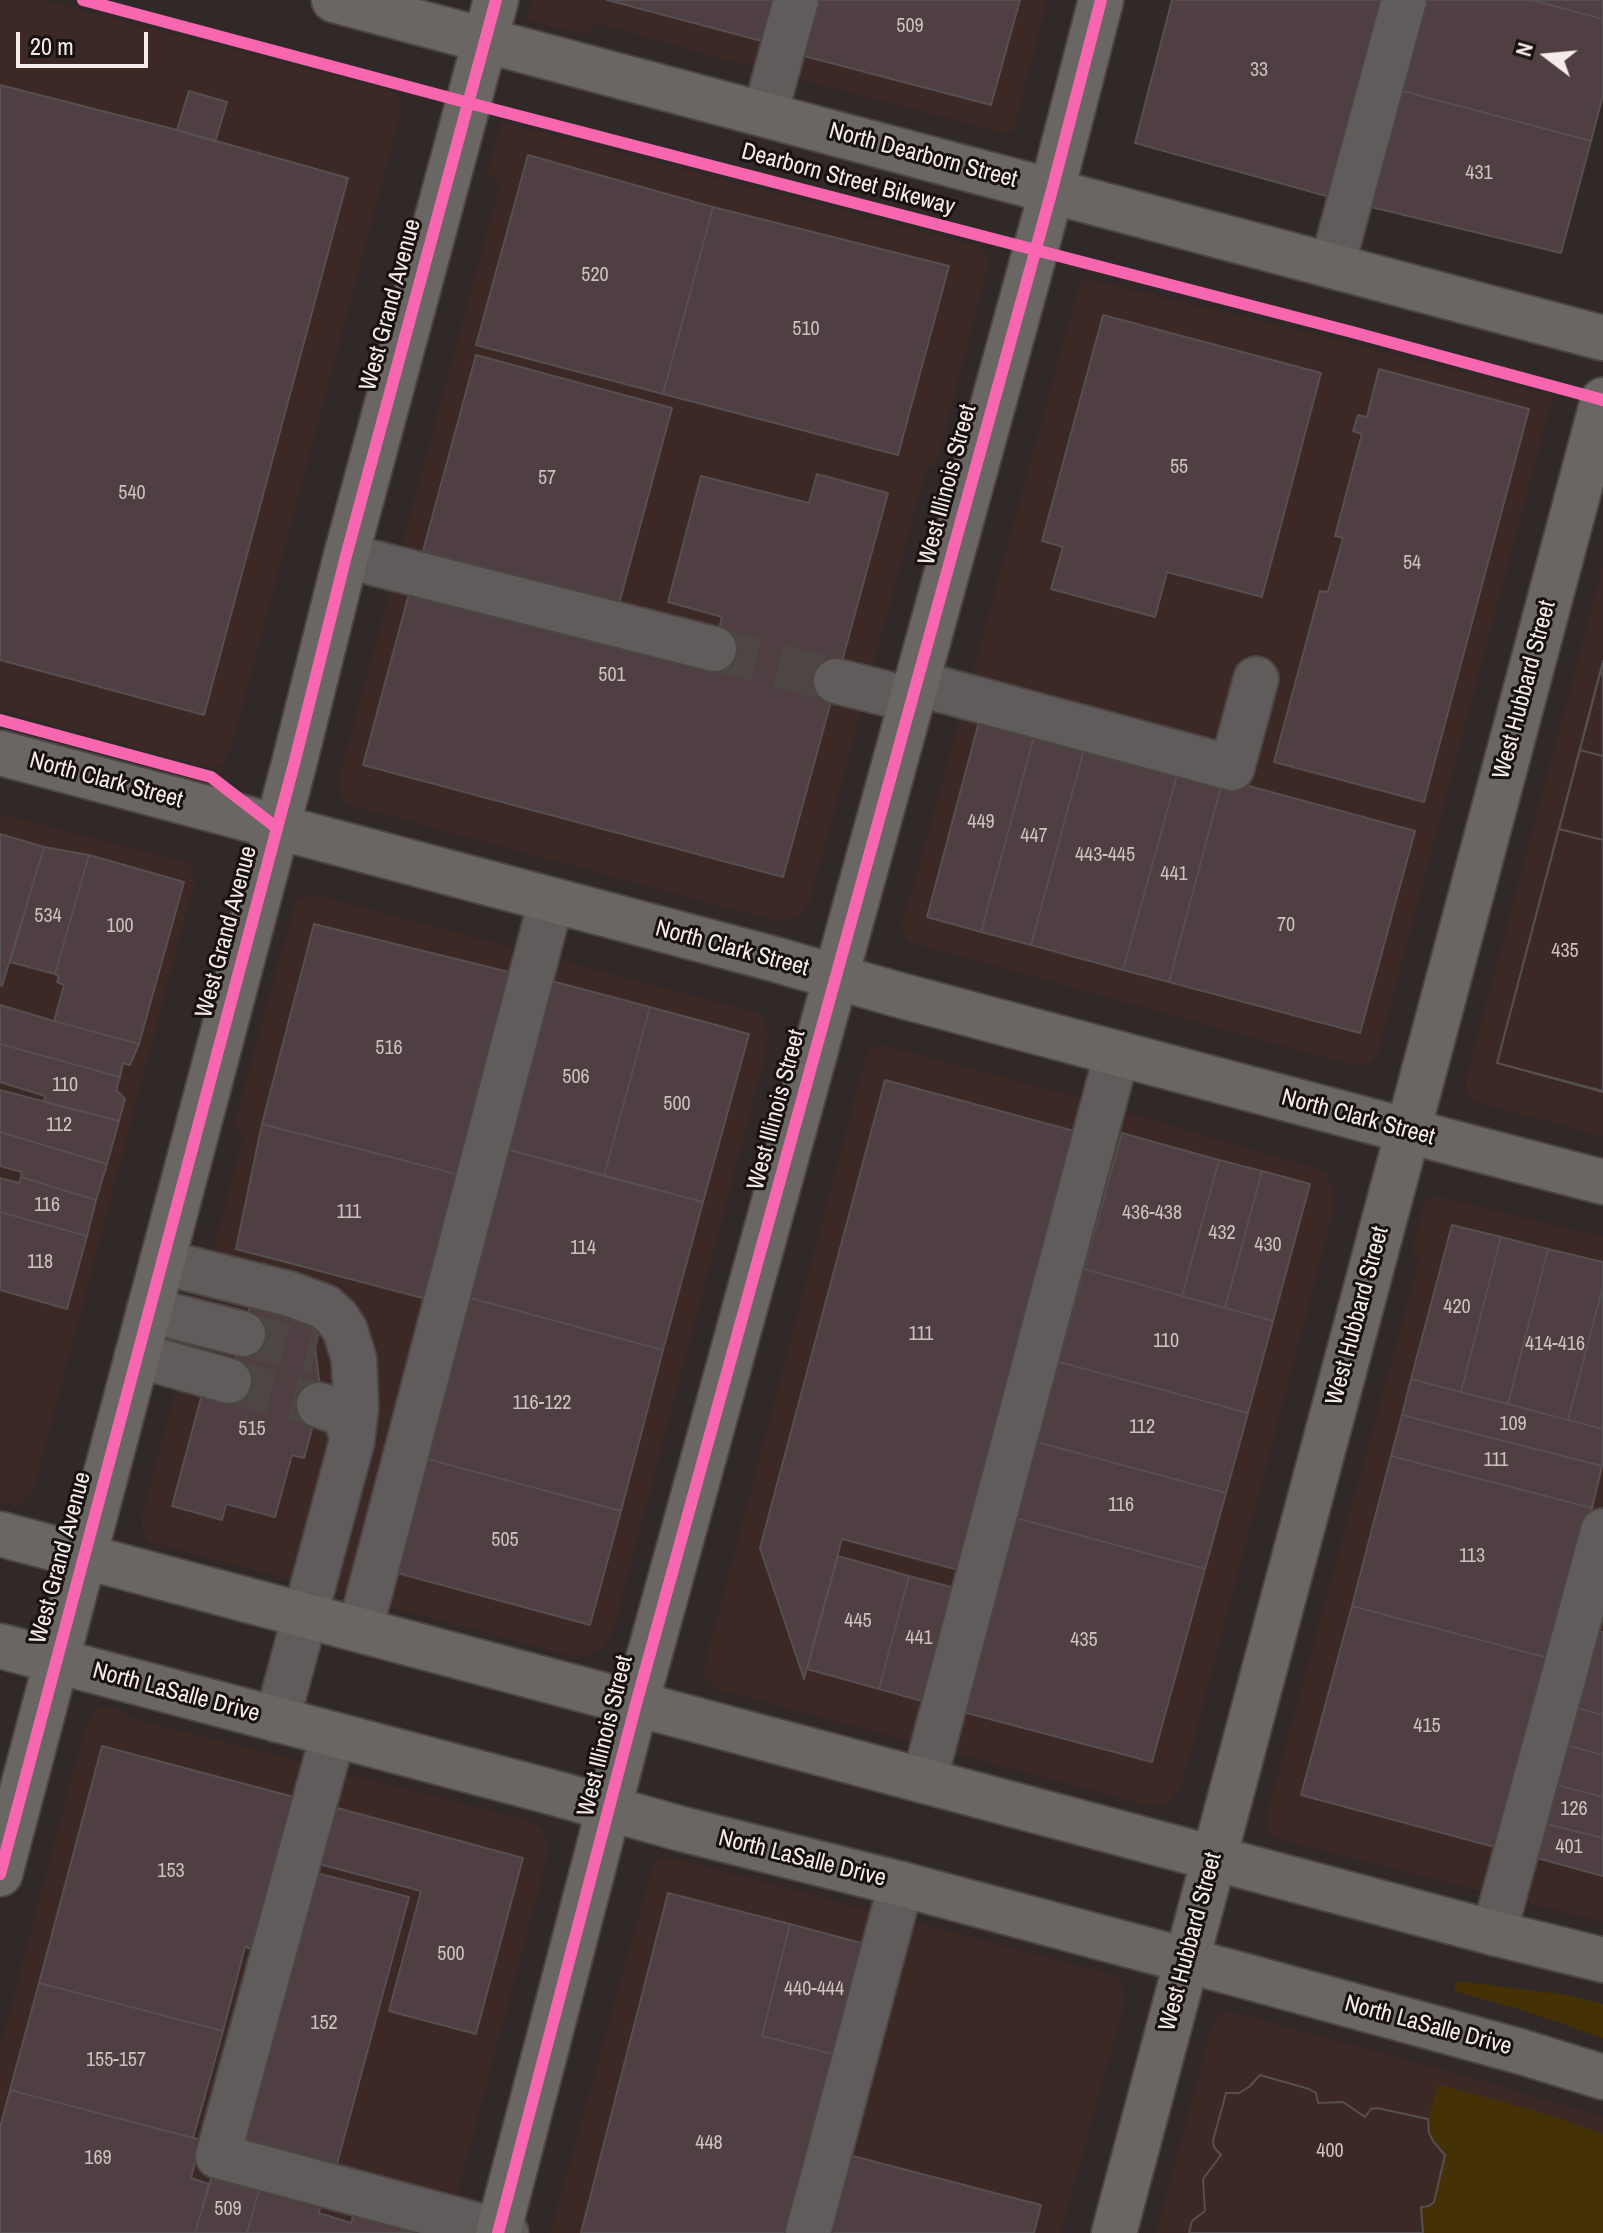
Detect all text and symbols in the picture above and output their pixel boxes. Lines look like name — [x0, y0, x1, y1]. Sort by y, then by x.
house number: 509 — [896, 15, 924, 39]
scale bar — [20, 16, 152, 66]
north arrow — [1507, 16, 1587, 96]
text: 20 m — [30, 30, 74, 62]
text: N — [1508, 39, 1540, 60]
house number: 33 — [1250, 59, 1268, 83]
street label: North Dearborn Street — [826, 117, 1020, 195]
street label: Dearborn Street Bikeway — [738, 138, 958, 222]
house number: 431 — [1465, 162, 1493, 186]
street label: West Grand Avenue — [354, 216, 428, 394]
house number: 520 — [581, 264, 609, 288]
house number: 510 — [792, 318, 820, 342]
street label: West Illinois Street — [913, 402, 983, 568]
house number: 55 — [1170, 456, 1188, 480]
house number: 57 — [538, 467, 556, 491]
house number: 540 — [118, 482, 146, 506]
house number: 54 — [1403, 552, 1421, 576]
street label: West Hubbard Street — [1487, 598, 1563, 782]
house number: 501 — [598, 664, 626, 688]
street label: North Clark Street — [26, 747, 186, 815]
house number: 449 — [967, 811, 995, 835]
house number: 447 — [1020, 825, 1048, 849]
street label: West Grand Avenue — [190, 843, 264, 1021]
house number: 443-445 — [1075, 844, 1135, 868]
house number: 441 — [1160, 863, 1188, 887]
house number: 534 — [34, 905, 62, 929]
house number: 70 — [1277, 914, 1295, 938]
house number: 100 — [106, 915, 134, 939]
street label: North Clark Street — [652, 915, 812, 983]
house number: 435 — [1551, 940, 1579, 964]
street label: West Illinois Street — [742, 1027, 812, 1193]
house number: 516 — [375, 1037, 403, 1061]
house number: 506 — [562, 1066, 590, 1090]
house number: 110 — [52, 1074, 78, 1098]
street label: North Clark Street — [1278, 1084, 1438, 1152]
house number: 500 — [663, 1093, 691, 1117]
house number: 112 — [46, 1114, 72, 1138]
house number: 116 — [34, 1194, 60, 1218]
house number: 111 — [337, 1201, 361, 1225]
house number: 436-438 — [1122, 1202, 1182, 1226]
house number: 432 — [1208, 1222, 1236, 1246]
street label: West Hubbard Street — [1320, 1224, 1396, 1408]
house number: 430 — [1254, 1234, 1282, 1258]
house number: 114 — [570, 1237, 596, 1261]
house number: 118 — [27, 1251, 53, 1275]
house number: 420 — [1443, 1296, 1471, 1320]
house number: 111 — [909, 1323, 933, 1347]
house number: 110 — [1153, 1330, 1179, 1354]
house number: 414-416 — [1525, 1333, 1585, 1357]
house number: 116-122 — [513, 1392, 571, 1416]
house number: 109 — [1499, 1413, 1527, 1437]
house number: 112 — [1129, 1416, 1155, 1440]
house number: 515 — [238, 1418, 266, 1442]
house number: 111 — [1484, 1449, 1508, 1473]
street label: West Grand Avenue — [24, 1469, 98, 1647]
house number: 116 — [1108, 1494, 1134, 1518]
house number: 505 — [491, 1529, 519, 1553]
house number: 113 — [1459, 1545, 1485, 1569]
house number: 445 — [844, 1610, 872, 1634]
house number: 441 — [905, 1627, 933, 1651]
house number: 435 — [1070, 1629, 1098, 1653]
street label: West Illinois Street — [572, 1653, 640, 1819]
street label: North LaSalle Drive — [89, 1657, 263, 1729]
house number: 415 — [1413, 1715, 1441, 1739]
house number: 126 — [1560, 1798, 1588, 1822]
street label: North LaSalle Drive — [715, 1824, 889, 1894]
house number: 401 — [1555, 1836, 1583, 1860]
street label: West Hubbard Street — [1153, 1850, 1229, 2034]
house number: 153 — [157, 1860, 185, 1884]
house number: 500 — [437, 1943, 465, 1967]
house number: 440-444 — [784, 1978, 844, 2002]
street label: North LaSalle Drive — [1341, 1990, 1515, 2062]
house number: 152 — [310, 2012, 338, 2036]
house number: 155-157 — [86, 2049, 146, 2073]
house number: 448 — [695, 2132, 723, 2156]
house number: 400 — [1316, 2140, 1344, 2164]
house number: 169 — [84, 2147, 112, 2171]
house number: 509 — [214, 2198, 242, 2222]

